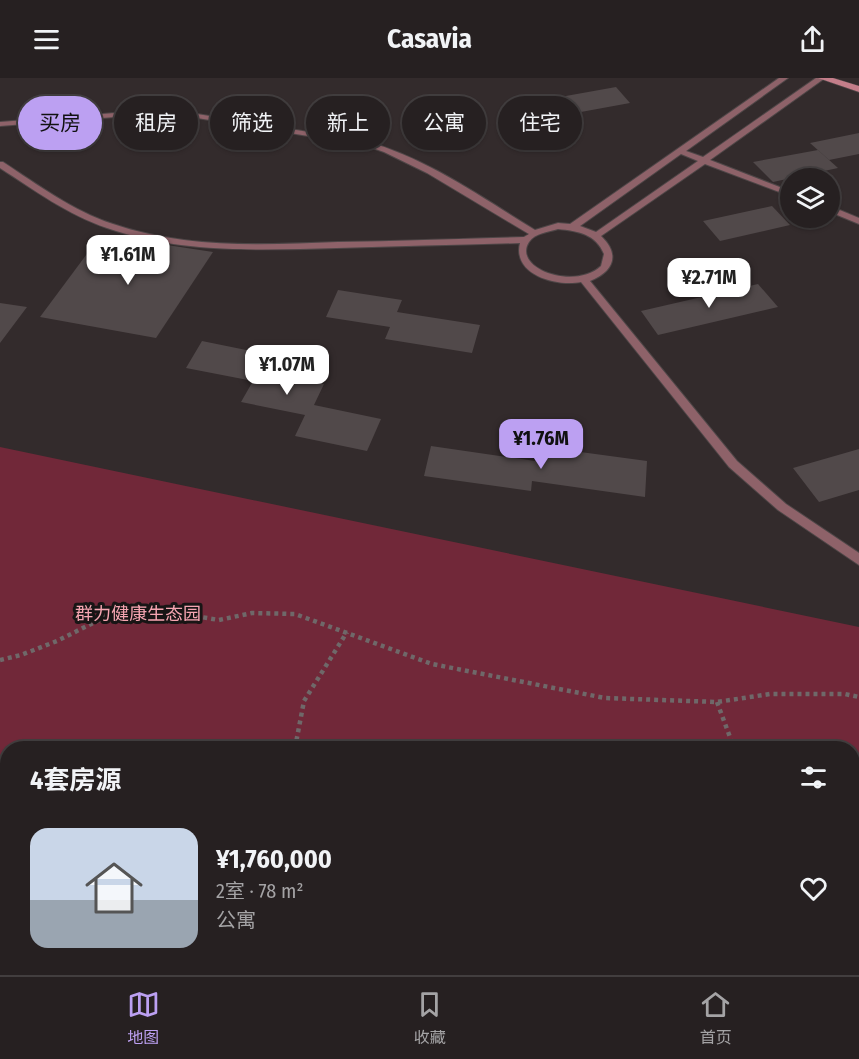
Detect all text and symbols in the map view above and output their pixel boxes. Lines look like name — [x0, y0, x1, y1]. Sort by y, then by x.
icon: menu — [30, 23, 63, 56]
text: Casavia — [387, 23, 472, 55]
icon: share — [796, 23, 829, 56]
chip: 买房 — [18, 96, 102, 150]
chip: 租房 — [114, 96, 198, 150]
chip: 筛选 — [210, 96, 294, 150]
chip: 新上 — [306, 96, 390, 150]
chip: 公寓 — [402, 96, 486, 150]
chip: 住宅 — [498, 96, 582, 150]
map controls — [780, 168, 840, 228]
button: layers — [780, 168, 840, 228]
pin: ¥1.61M — [79, 235, 177, 286]
text: ¥1.61M — [101, 242, 155, 266]
pin: ¥2.71M — [660, 258, 758, 309]
text: ¥2.71M — [681, 265, 737, 289]
pin: ¥1.07M — [238, 345, 336, 396]
text: ¥1.07M — [259, 352, 315, 376]
pin: ¥1.76M — [492, 419, 590, 470]
text: ¥1.76M — [513, 426, 569, 450]
park label: 群力健康生态园 — [75, 603, 201, 625]
icon: filters — [797, 761, 830, 794]
text: 4套房源 — [30, 765, 121, 796]
text: ¥1,760,000 — [216, 844, 332, 875]
icon: home — [78, 852, 150, 924]
icon: heart — [797, 872, 830, 905]
text: 2室 · 78 m² — [216, 879, 303, 903]
text: 公寓 — [216, 908, 256, 932]
tab: 地图 — [127, 988, 160, 1048]
tab: 收藏 — [413, 988, 446, 1048]
tab: 首页 — [699, 988, 732, 1048]

